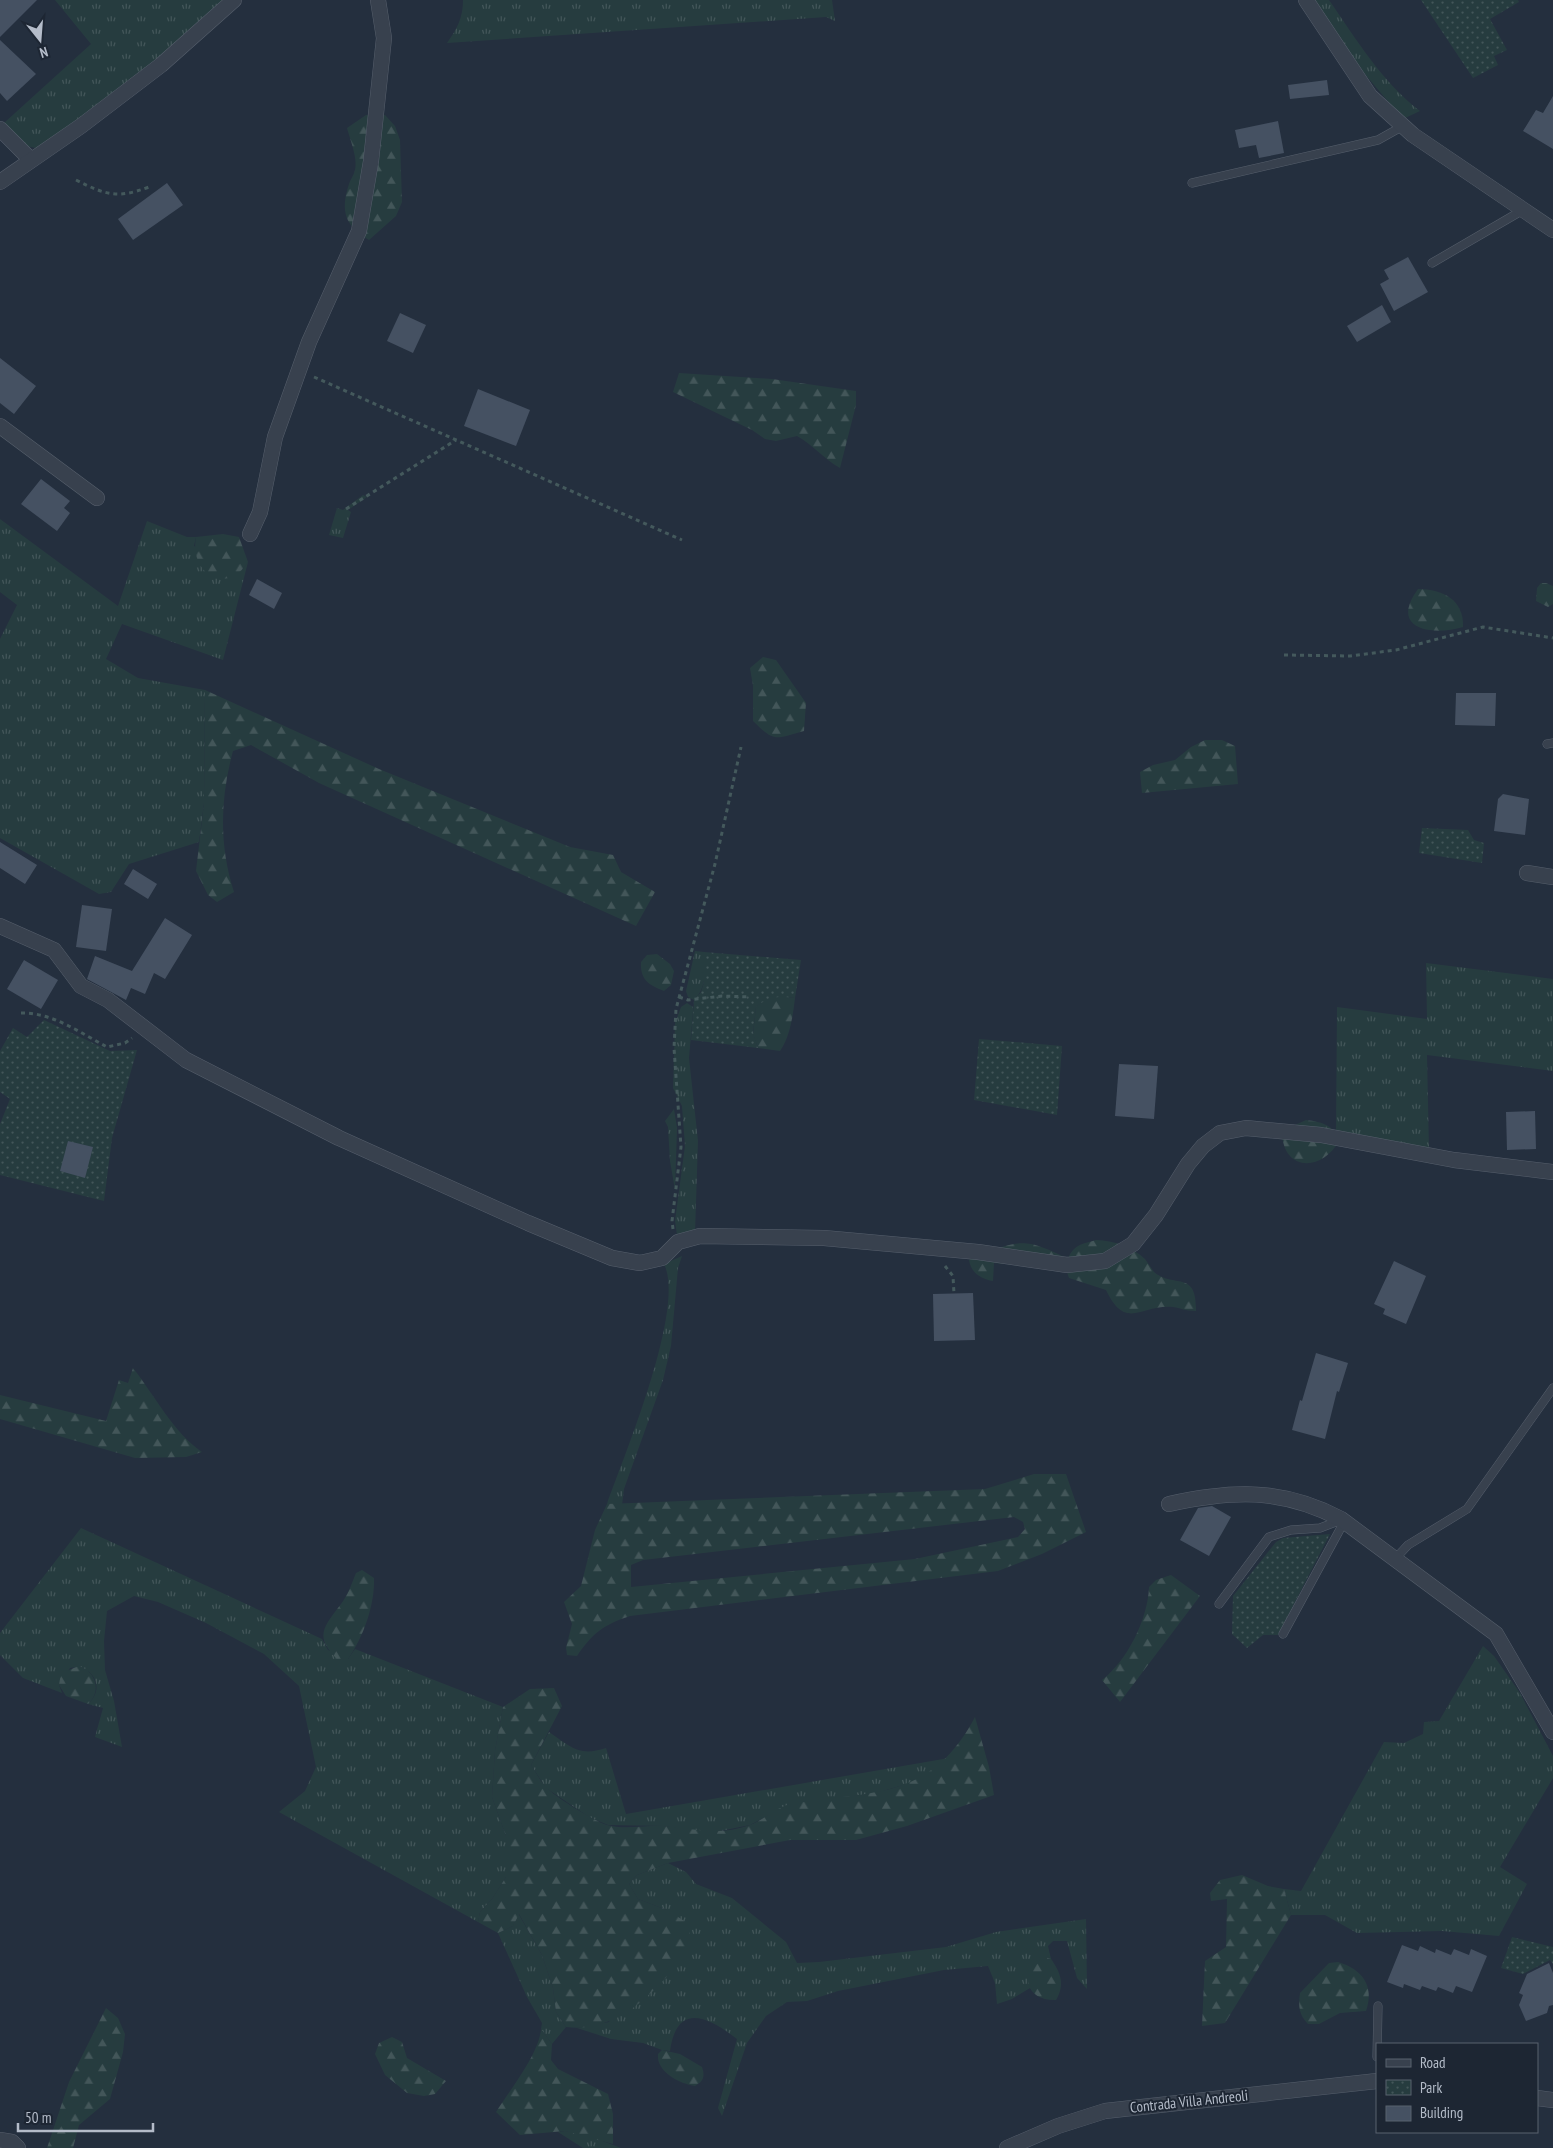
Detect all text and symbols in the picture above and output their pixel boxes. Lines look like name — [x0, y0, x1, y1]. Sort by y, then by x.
north arrow — [15, 15, 65, 65]
text: N — [38, 43, 50, 62]
legend — [1376, 2043, 1538, 2133]
text: Road — [1420, 2053, 1446, 2072]
text: Park — [1420, 2078, 1442, 2097]
street label: Contrada Villa Andreoli — [1129, 2085, 1249, 2117]
scale bar — [18, 2100, 152, 2132]
text: Building — [1420, 2103, 1463, 2122]
text: 50 m — [25, 2108, 51, 2127]

